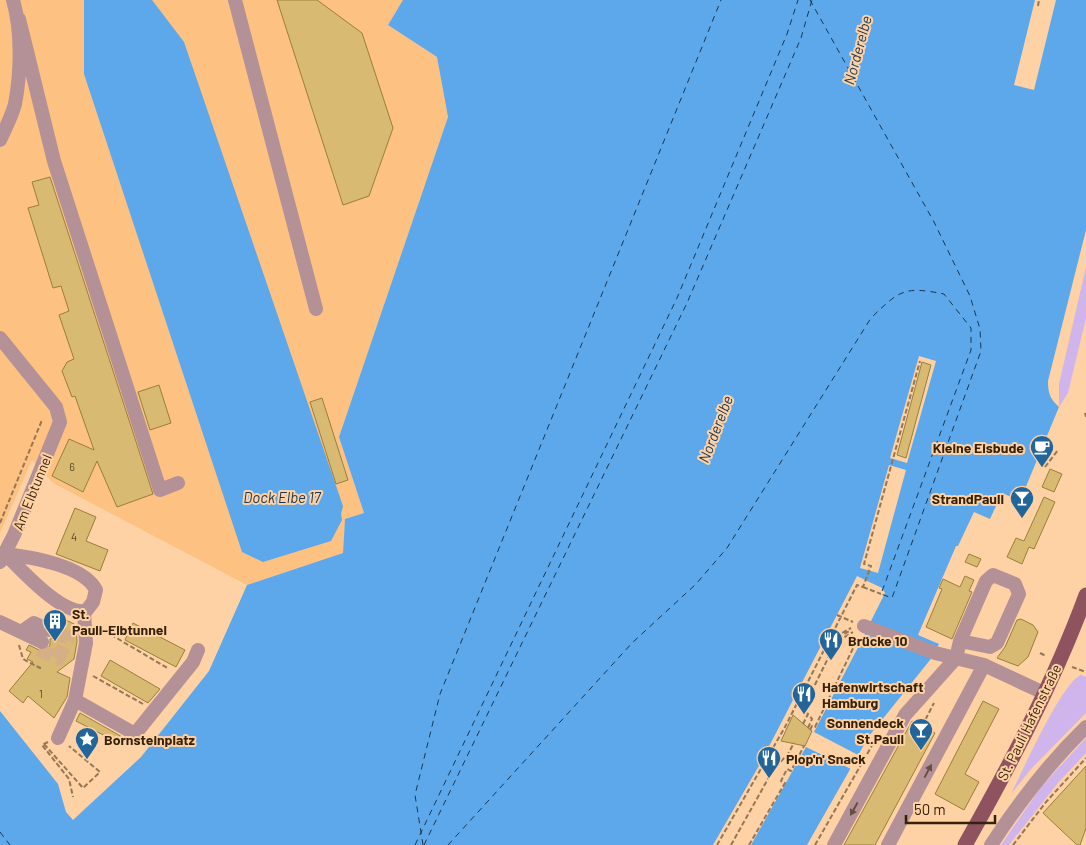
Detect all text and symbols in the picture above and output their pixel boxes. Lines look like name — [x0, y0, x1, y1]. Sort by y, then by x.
water label: Norderelbe — [839, 13, 875, 86]
water label: Norderelbe — [694, 393, 736, 465]
cafe icon: Kleine Eisbude — [1029, 434, 1055, 468]
place label: Kleine Eisbude — [933, 439, 1024, 456]
street label: Am Elbtunnel — [9, 451, 55, 533]
house number: 6 — [69, 460, 75, 473]
bar icon: StrandPauli — [1009, 485, 1035, 519]
water label: Dock Elbe 17 — [243, 488, 322, 506]
place label: StrandPauli — [932, 490, 1004, 507]
house number: 4 — [71, 530, 77, 543]
place label: St. Pauli-Elbtunnel — [72, 605, 167, 638]
building icon: St. Pauli-Elbtunnel — [42, 608, 68, 642]
restaurant icon: Brücke 10 — [818, 627, 844, 661]
place label: Brücke 10 — [848, 632, 907, 649]
street label: St. Pauli Hafenstraße — [993, 661, 1065, 783]
place label: Hafenwirtschaft Hamburg — [822, 678, 924, 711]
restaurant icon: Hafenwirtschaft Hamburg — [791, 681, 817, 715]
house number: 1 — [39, 687, 43, 700]
place label: Sonnendeck St.Pauli — [827, 714, 905, 747]
bar icon: Sonnendeck St.Pauli — [908, 717, 934, 751]
place icon: Bornsteinplatz — [74, 726, 100, 760]
place label: Bornsteinplatz — [104, 731, 196, 748]
restaurant icon: Plop'n' Snack — [756, 745, 782, 779]
place label: Plop'n' Snack — [786, 750, 866, 767]
one-way arrow — [924, 764, 932, 778]
scale bar — [906, 792, 995, 824]
text: 50 m — [914, 800, 946, 818]
one-way arrow — [850, 802, 859, 815]

